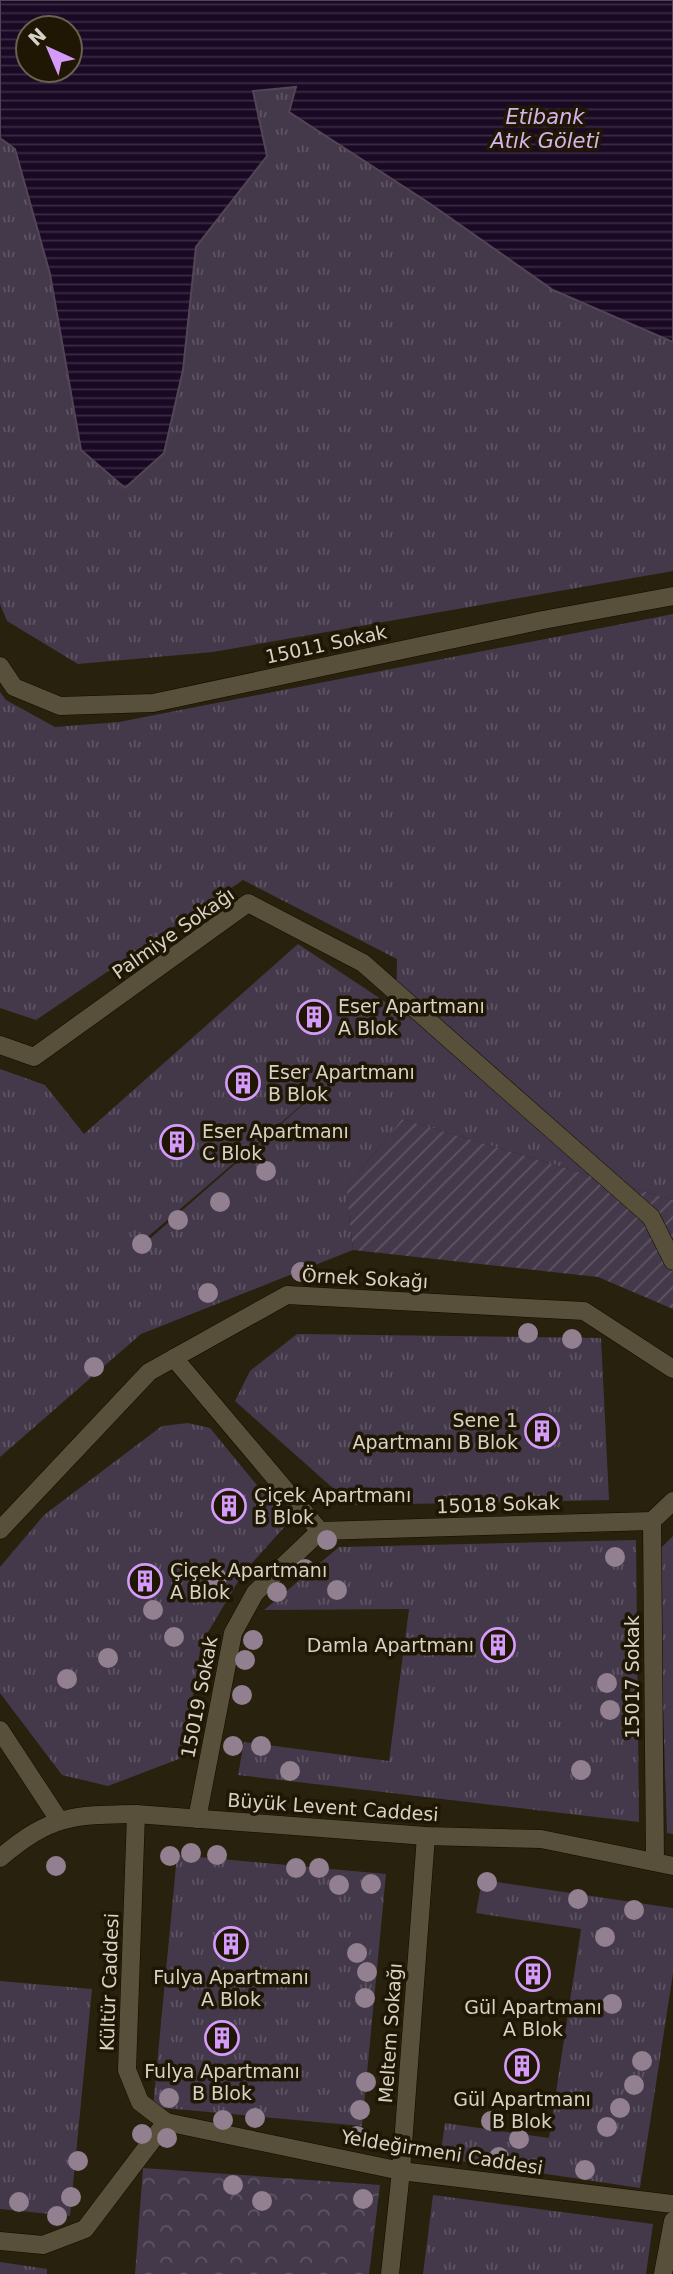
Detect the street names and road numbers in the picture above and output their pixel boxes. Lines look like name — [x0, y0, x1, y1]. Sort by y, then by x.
street label: 15011 Sokak — [263, 620, 389, 668]
street label: Palmiye Sokağı — [108, 883, 238, 983]
street label: Örnek Sokağı — [301, 1264, 429, 1292]
street label: 15018 Sokak — [436, 1491, 560, 1517]
street label: 15017 Sokak — [621, 1615, 643, 1739]
street label: 15019 Sokak — [176, 1634, 222, 1760]
street label: Büyük Levent Caddesi — [227, 1789, 439, 1825]
street label: Kültür Caddesi — [96, 1913, 122, 2051]
street label: Meltem Sokağı — [374, 1962, 406, 2104]
street label: Yeldeğirmeni Caddesi — [339, 2125, 545, 2179]

